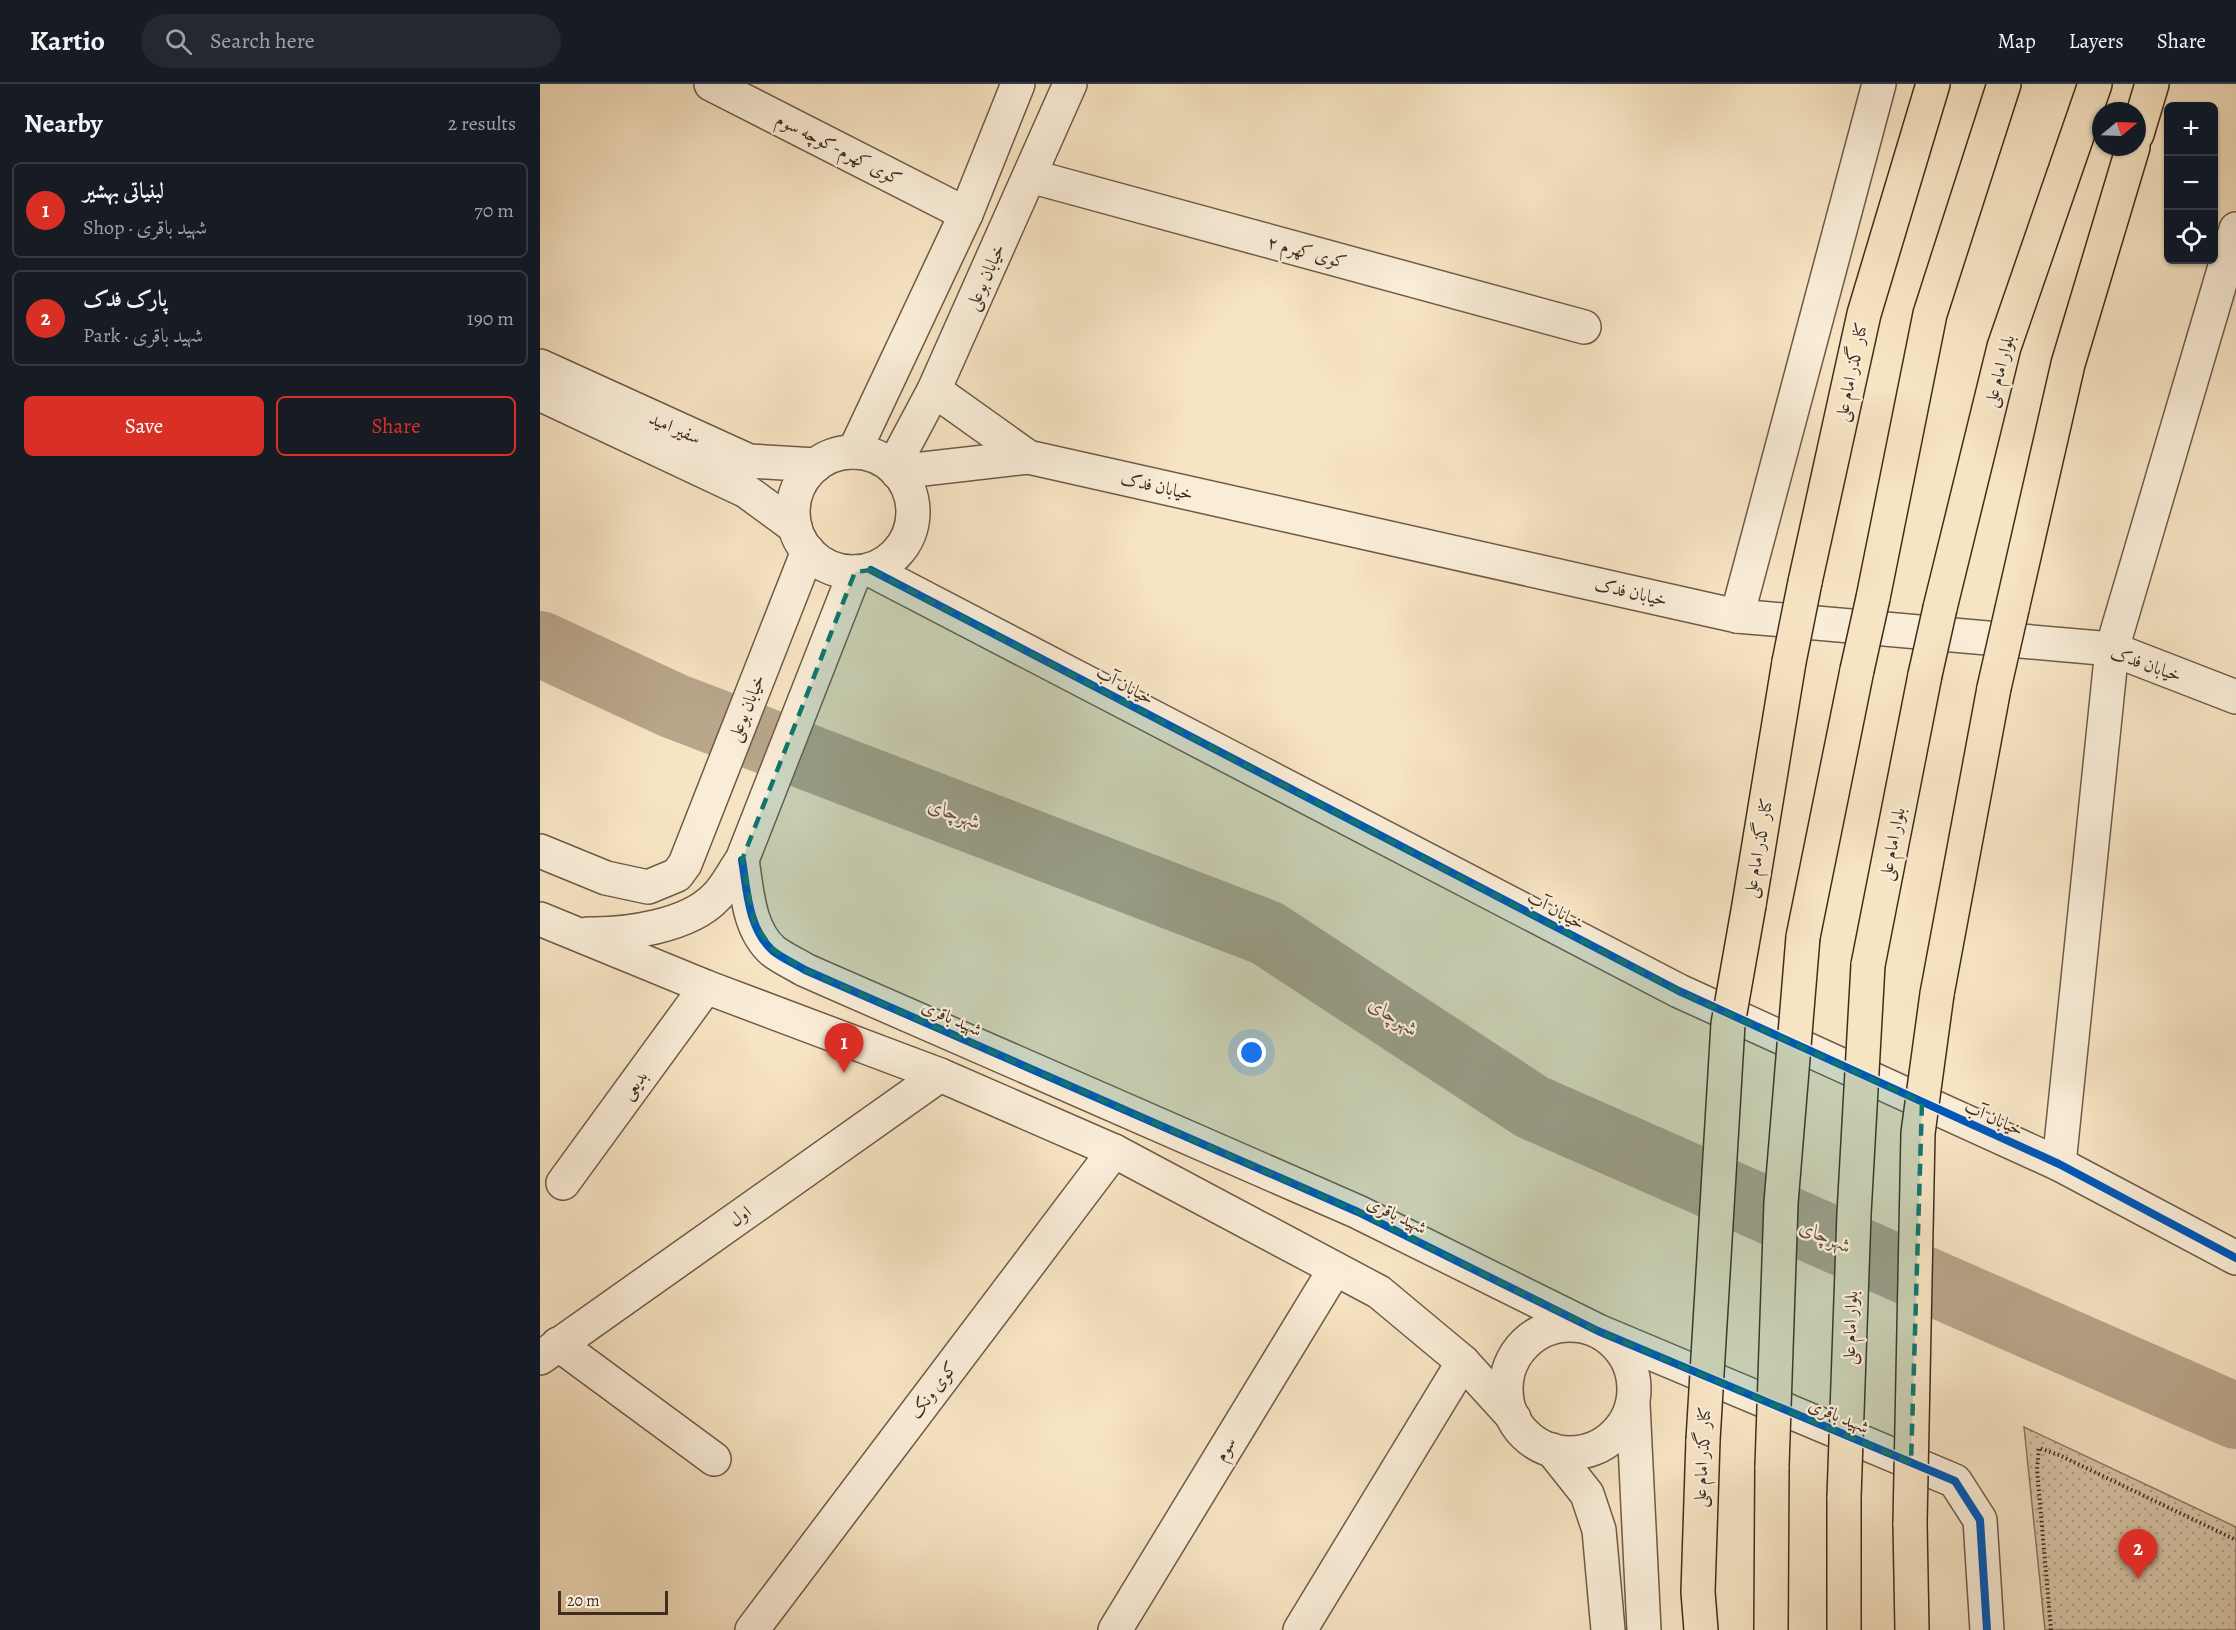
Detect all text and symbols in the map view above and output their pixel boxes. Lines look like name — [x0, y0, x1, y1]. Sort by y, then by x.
search box — [141, 14, 561, 68]
text: Kartio — [30, 22, 105, 60]
icon: search — [162, 25, 195, 58]
text: Search here — [210, 26, 315, 56]
text: Map — [1997, 27, 2036, 55]
text: Layers — [2069, 27, 2124, 55]
text: Share — [2157, 27, 2206, 55]
north arrow — [2092, 102, 2146, 156]
map controls — [2164, 102, 2218, 264]
button: + — [2164, 102, 2218, 156]
text: Nearby — [24, 106, 103, 141]
street label: کوی کهرم-کوچه سوم — [770, 107, 906, 195]
text: 2 results — [448, 110, 516, 137]
button: − — [2164, 156, 2218, 210]
text: لبنیاتی بهشیر — [83, 176, 164, 206]
text: 1 — [42, 197, 49, 224]
text: 70 m — [474, 197, 514, 224]
button: locate — [2164, 210, 2218, 264]
text: Shop · شهید باقری — [83, 214, 207, 241]
street label: کوی کهرم ۲ — [1264, 230, 1349, 278]
street label: خیابان بوعلی — [960, 240, 1011, 314]
text: پارک فدک — [83, 284, 167, 314]
text: 2 — [41, 305, 50, 332]
text: 190 m — [467, 305, 514, 332]
street label: کنار گذر امام علی — [1828, 320, 1877, 425]
text: Park · شهید باقری — [83, 322, 203, 349]
street label: بلوار امام علی — [1978, 332, 2024, 411]
button: Save — [24, 396, 264, 456]
button: Share — [276, 396, 516, 456]
street label: سفیر امید — [645, 406, 705, 450]
street label: خیابان فدک — [1118, 466, 1196, 506]
street label: خیابان فدک — [1592, 572, 1670, 612]
street label: خیابان فدک — [2107, 641, 2185, 687]
street label: خیابان آب — [1092, 660, 1158, 710]
street label: خیابان بوعلی — [722, 671, 771, 745]
water label: شهرچای — [924, 791, 985, 836]
street label: کنار گذر امام علی — [1736, 796, 1783, 900]
street label: بلوار امام علی — [1873, 805, 1915, 883]
street label: خیابان آب — [1523, 885, 1589, 935]
water label: شهرچای — [1363, 990, 1424, 1043]
street label: شهید باقری — [918, 994, 986, 1042]
pin: 1 — [824, 1024, 864, 1073]
your location — [1237, 1038, 1266, 1067]
street label: بدیعی — [615, 1065, 654, 1105]
street label: خیابان آب — [1961, 1094, 2027, 1142]
street label: شهید باقری — [1363, 1190, 1431, 1240]
street label: اول — [724, 1200, 756, 1232]
water label: شهرچای — [1795, 1213, 1856, 1260]
street label: بلوار امام علی — [1837, 1291, 1867, 1366]
street label: کوی ونک — [903, 1356, 963, 1424]
street label: شهید باقری — [1805, 1393, 1873, 1439]
street label: کنار گذر امام علی — [1686, 1406, 1721, 1508]
street label: سوم — [1208, 1432, 1245, 1468]
pin: 2 — [2118, 1530, 2158, 1579]
scale bar — [558, 1588, 668, 1616]
text: 20 m — [567, 1590, 600, 1612]

